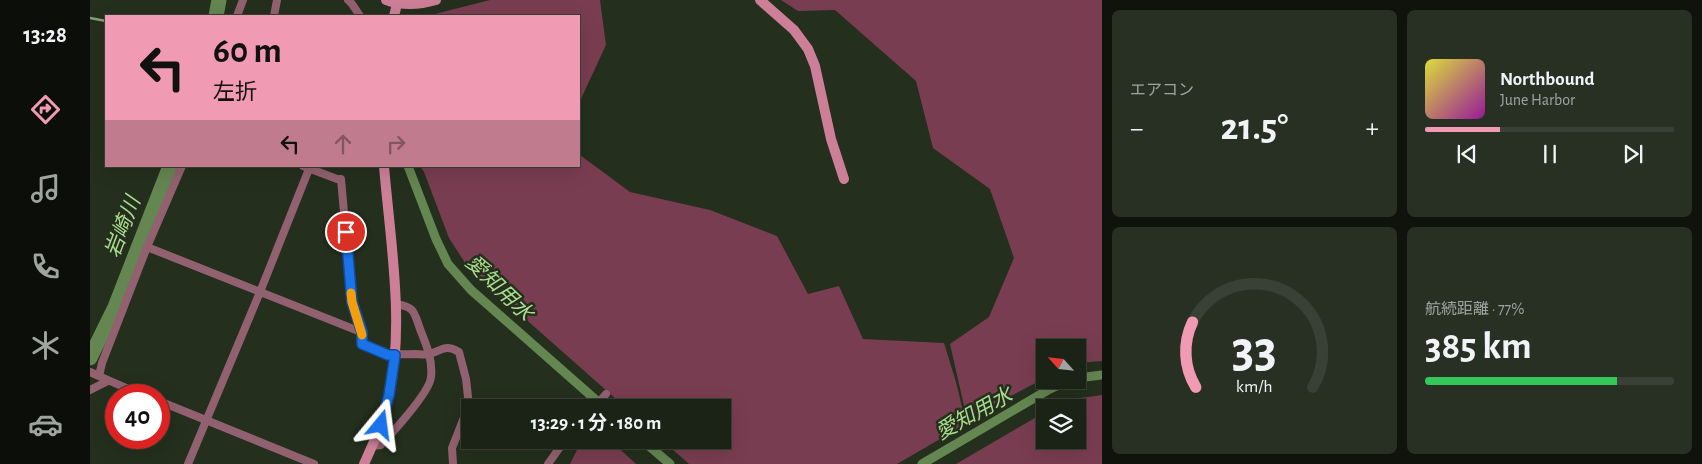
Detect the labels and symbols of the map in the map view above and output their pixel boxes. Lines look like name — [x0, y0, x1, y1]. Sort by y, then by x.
water label: 岩崎川 — [101, 192, 145, 260]
pin — [325, 211, 367, 253]
water label: 愛知用水 — [461, 251, 539, 326]
north arrow — [1036, 339, 1086, 389]
water label: 愛知用水 — [932, 383, 1018, 444]
speed limit sign: 40 — [105, 384, 170, 449]
position arrow — [354, 398, 406, 450]

